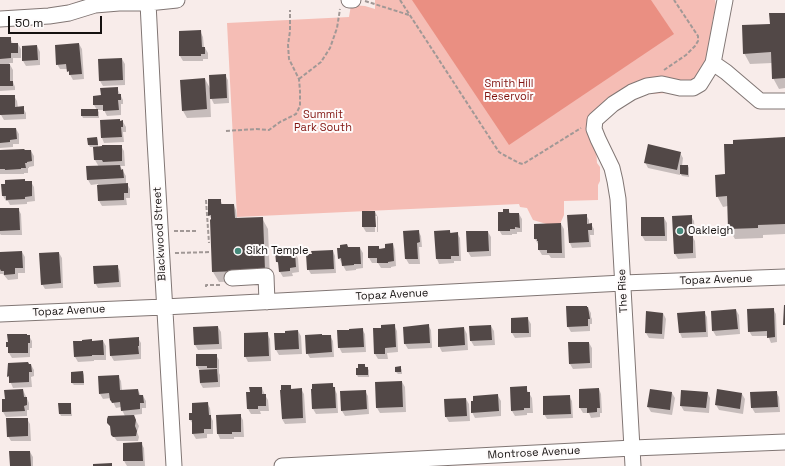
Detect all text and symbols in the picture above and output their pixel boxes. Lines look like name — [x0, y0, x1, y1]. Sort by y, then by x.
scale bar — [10, 8, 104, 34]
text: 50 m — [15, 15, 43, 31]
park label: Smith Hill Reservoir — [484, 77, 534, 103]
park label: Summit Park South — [294, 108, 352, 134]
street label: Blackwood Street — [151, 186, 169, 282]
place label: Oakleigh — [688, 224, 733, 238]
marker: Oakleigh — [675, 226, 685, 236]
place label: Sikh Temple — [246, 244, 309, 258]
marker: Sikh Temple — [233, 246, 243, 256]
street label: The Rise — [615, 268, 631, 314]
street label: Topaz Avenue — [679, 272, 753, 288]
street label: Topaz Avenue — [355, 286, 429, 304]
street label: Topaz Avenue — [32, 302, 106, 320]
street label: Montrose Avenue — [487, 444, 581, 462]

